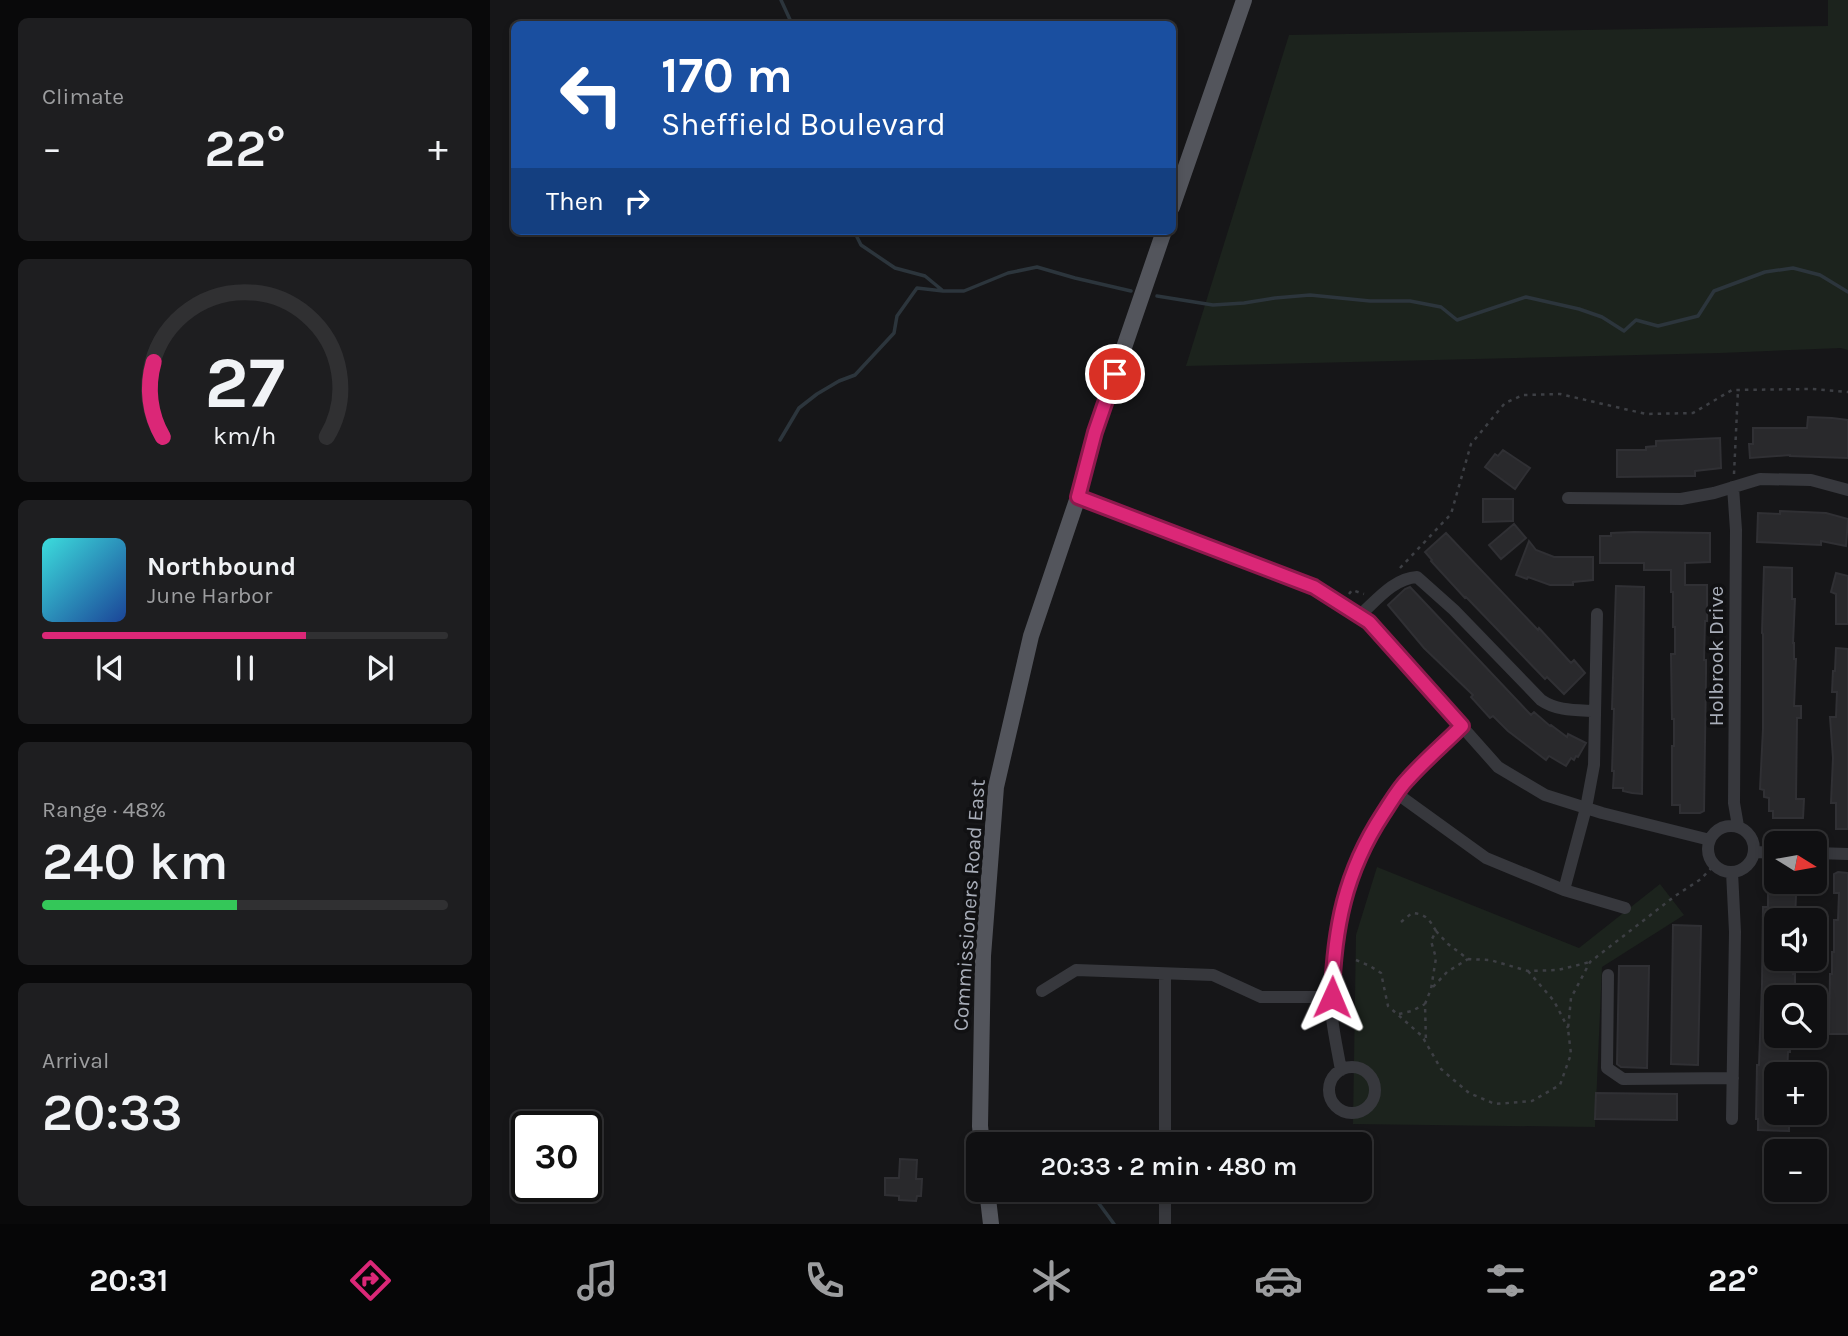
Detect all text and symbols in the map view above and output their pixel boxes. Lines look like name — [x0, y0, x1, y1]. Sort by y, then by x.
text: 170 m — [661, 47, 793, 104]
icon: left — [546, 49, 637, 140]
text: Climate — [42, 83, 124, 110]
text: Sheffield Boulevard — [661, 106, 946, 143]
text: 22° — [204, 118, 286, 179]
text: − — [42, 126, 62, 171]
text: + — [428, 126, 448, 171]
icon: right — [618, 182, 656, 220]
text: Then — [546, 186, 604, 217]
text: 27 — [205, 340, 285, 425]
pin — [1085, 344, 1145, 404]
icon: arrive — [1096, 355, 1134, 393]
text: km/h — [213, 421, 277, 450]
text: Northbound — [147, 551, 296, 582]
text: June Harbor — [147, 582, 272, 609]
street label: Holbrook Drive — [1704, 586, 1728, 726]
icon: previous — [91, 649, 129, 687]
icon: pause — [226, 649, 264, 687]
icon: next — [361, 649, 399, 687]
street label: Commissioners Road East — [948, 778, 990, 1032]
text: Range · 48% — [42, 796, 166, 823]
text: 240 km — [42, 831, 228, 892]
north arrow — [1764, 831, 1827, 894]
map controls — [1764, 831, 1827, 1202]
button: sound — [1764, 908, 1827, 971]
position arrow — [1295, 960, 1369, 1034]
button: search — [1764, 985, 1827, 1048]
text: Arrival — [42, 1047, 109, 1074]
button: + — [1764, 1062, 1827, 1125]
text: 20:33 — [42, 1082, 183, 1143]
speed limit sign: 30 — [511, 1111, 602, 1202]
button: − — [1764, 1139, 1827, 1202]
text: 20:33 · 2 min · 480 m — [1041, 1151, 1297, 1182]
icon: directions — [346, 1256, 395, 1305]
icon: music — [573, 1256, 622, 1305]
icon: phone — [800, 1256, 849, 1305]
icon: climate — [1027, 1256, 1076, 1305]
icon: car — [1254, 1256, 1303, 1305]
icon: filters — [1481, 1256, 1530, 1305]
text: 20:31 — [89, 1262, 169, 1299]
text: 22° — [1708, 1262, 1759, 1299]

